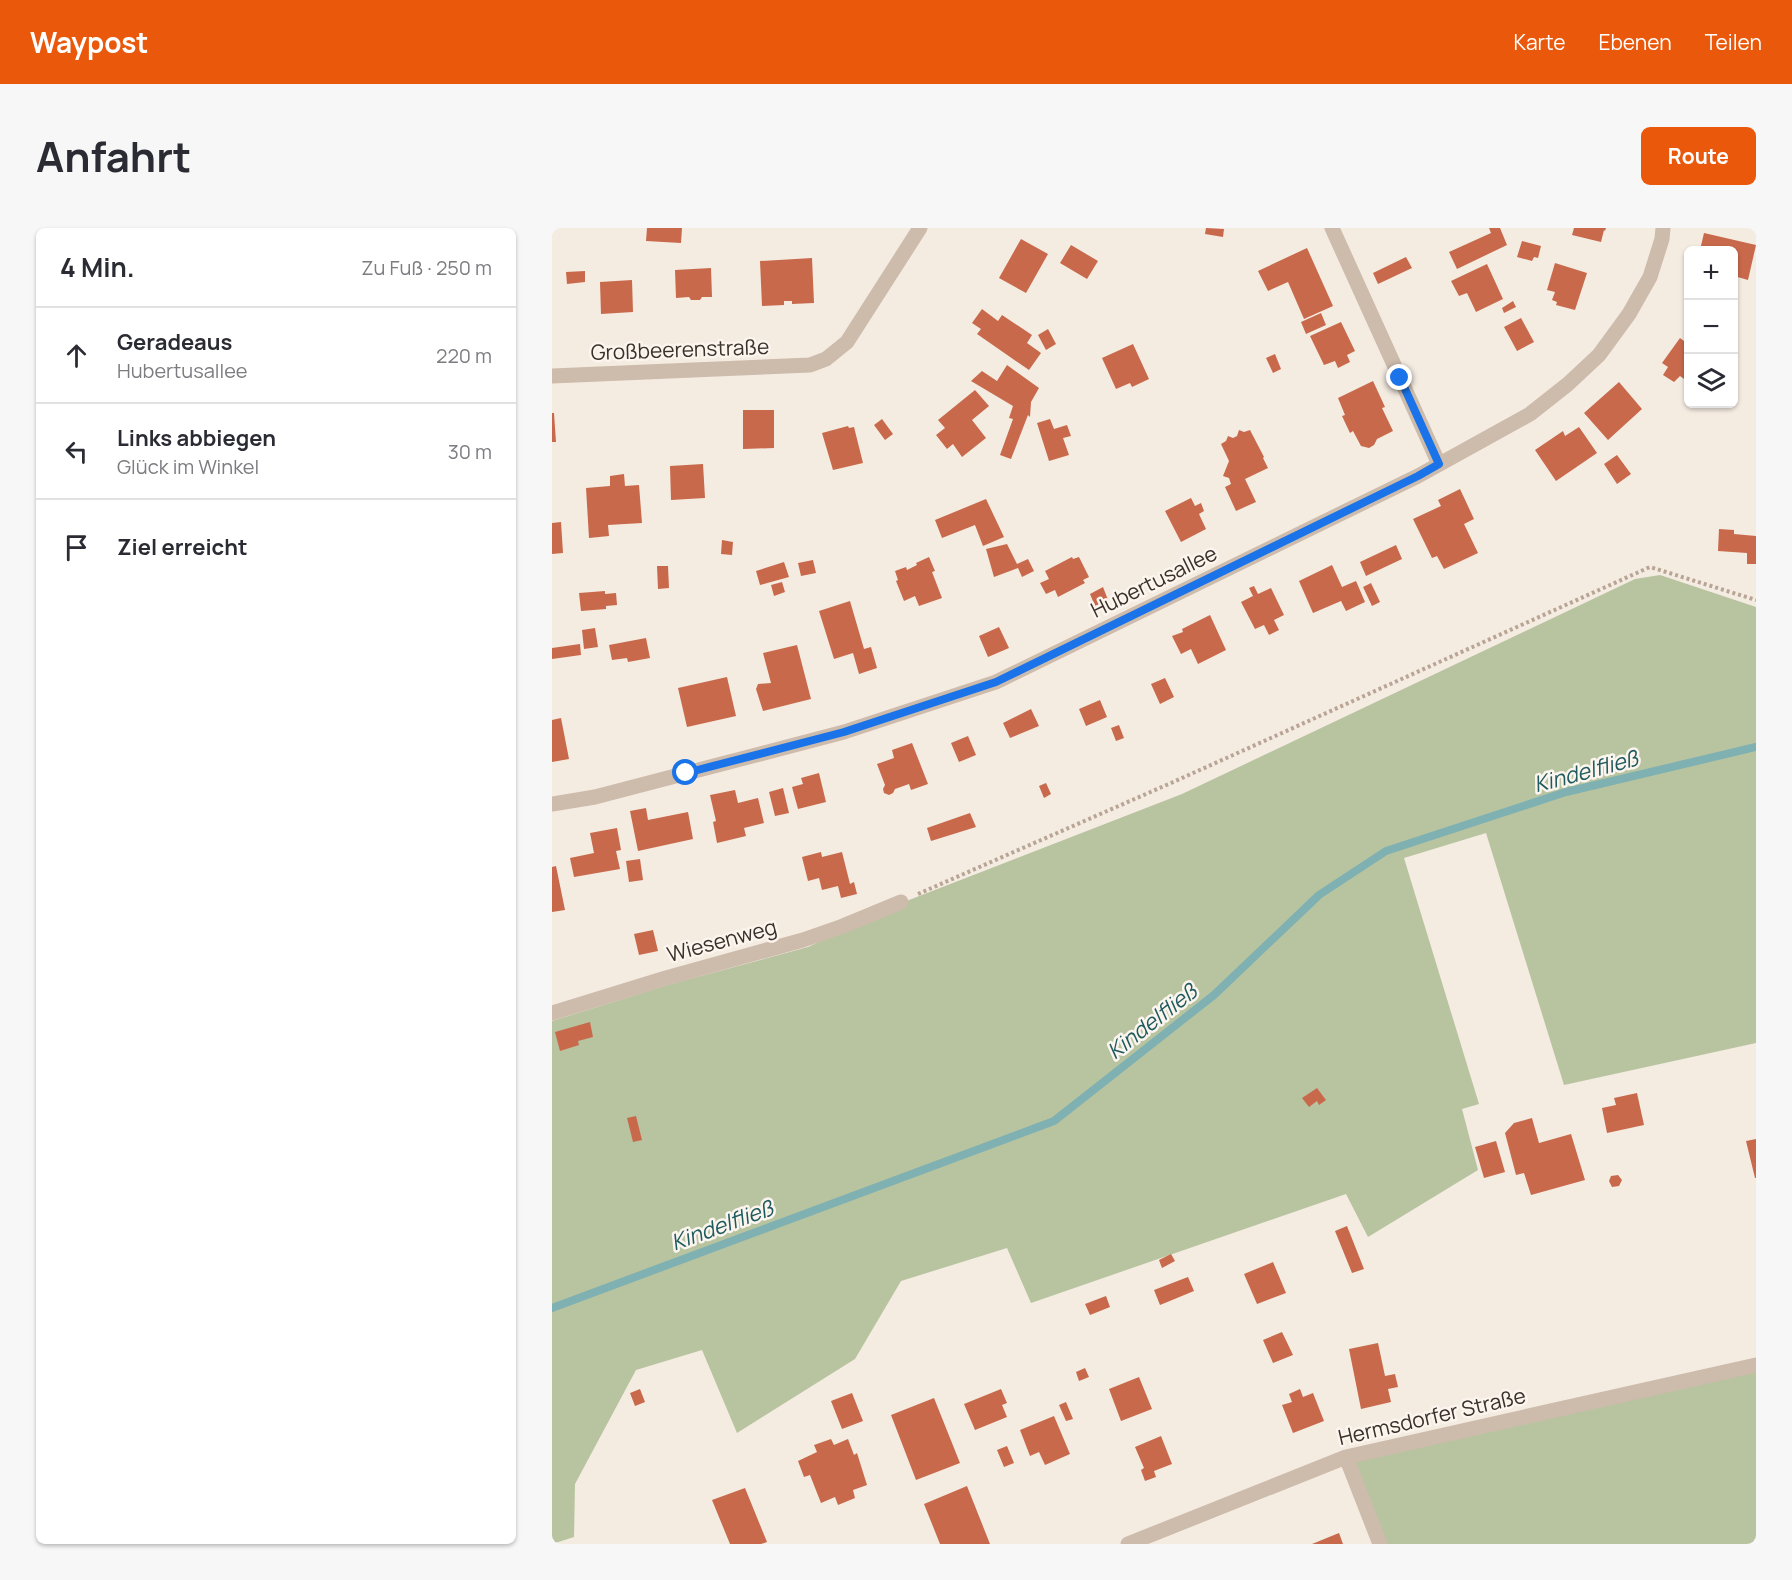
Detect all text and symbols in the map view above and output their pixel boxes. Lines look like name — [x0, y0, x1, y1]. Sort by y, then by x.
text: Waypost — [30, 23, 149, 61]
text: Karte — [1513, 28, 1565, 56]
text: Ebenen — [1598, 28, 1672, 56]
text: Teilen — [1705, 28, 1762, 56]
text: Anfahrt — [36, 127, 191, 185]
button: Route — [1641, 127, 1756, 185]
map controls — [1684, 246, 1738, 408]
button: + — [1684, 246, 1738, 300]
text: 4 Min. — [60, 249, 135, 285]
text: Zu Fuß · 250 m — [361, 254, 492, 281]
button: − — [1684, 300, 1738, 354]
text: Geradeaus — [117, 327, 232, 357]
street label: Großbeerenstraße — [590, 332, 770, 366]
icon: ahead — [60, 339, 93, 372]
text: 220 m — [436, 342, 492, 369]
button: layers — [1684, 354, 1738, 408]
text: Hubertusallee — [117, 357, 248, 384]
route end — [1386, 364, 1412, 390]
text: Links abbiegen — [117, 423, 276, 453]
icon: left — [60, 435, 93, 468]
text: 30 m — [448, 438, 492, 465]
text: Glück im Winkel — [117, 453, 259, 480]
icon: arrive — [60, 531, 93, 564]
text: Ziel erreicht — [117, 532, 248, 562]
street label: Hubertusallee — [1086, 538, 1221, 624]
water label: Kindelfließ — [1530, 742, 1642, 799]
route start — [672, 759, 698, 785]
street label: Wiesenweg — [664, 912, 780, 968]
water label: Kindelfließ — [1101, 976, 1204, 1066]
water label: Kindelfließ — [667, 1192, 778, 1257]
street label: Hermsdorfer Straße — [1335, 1381, 1528, 1451]

